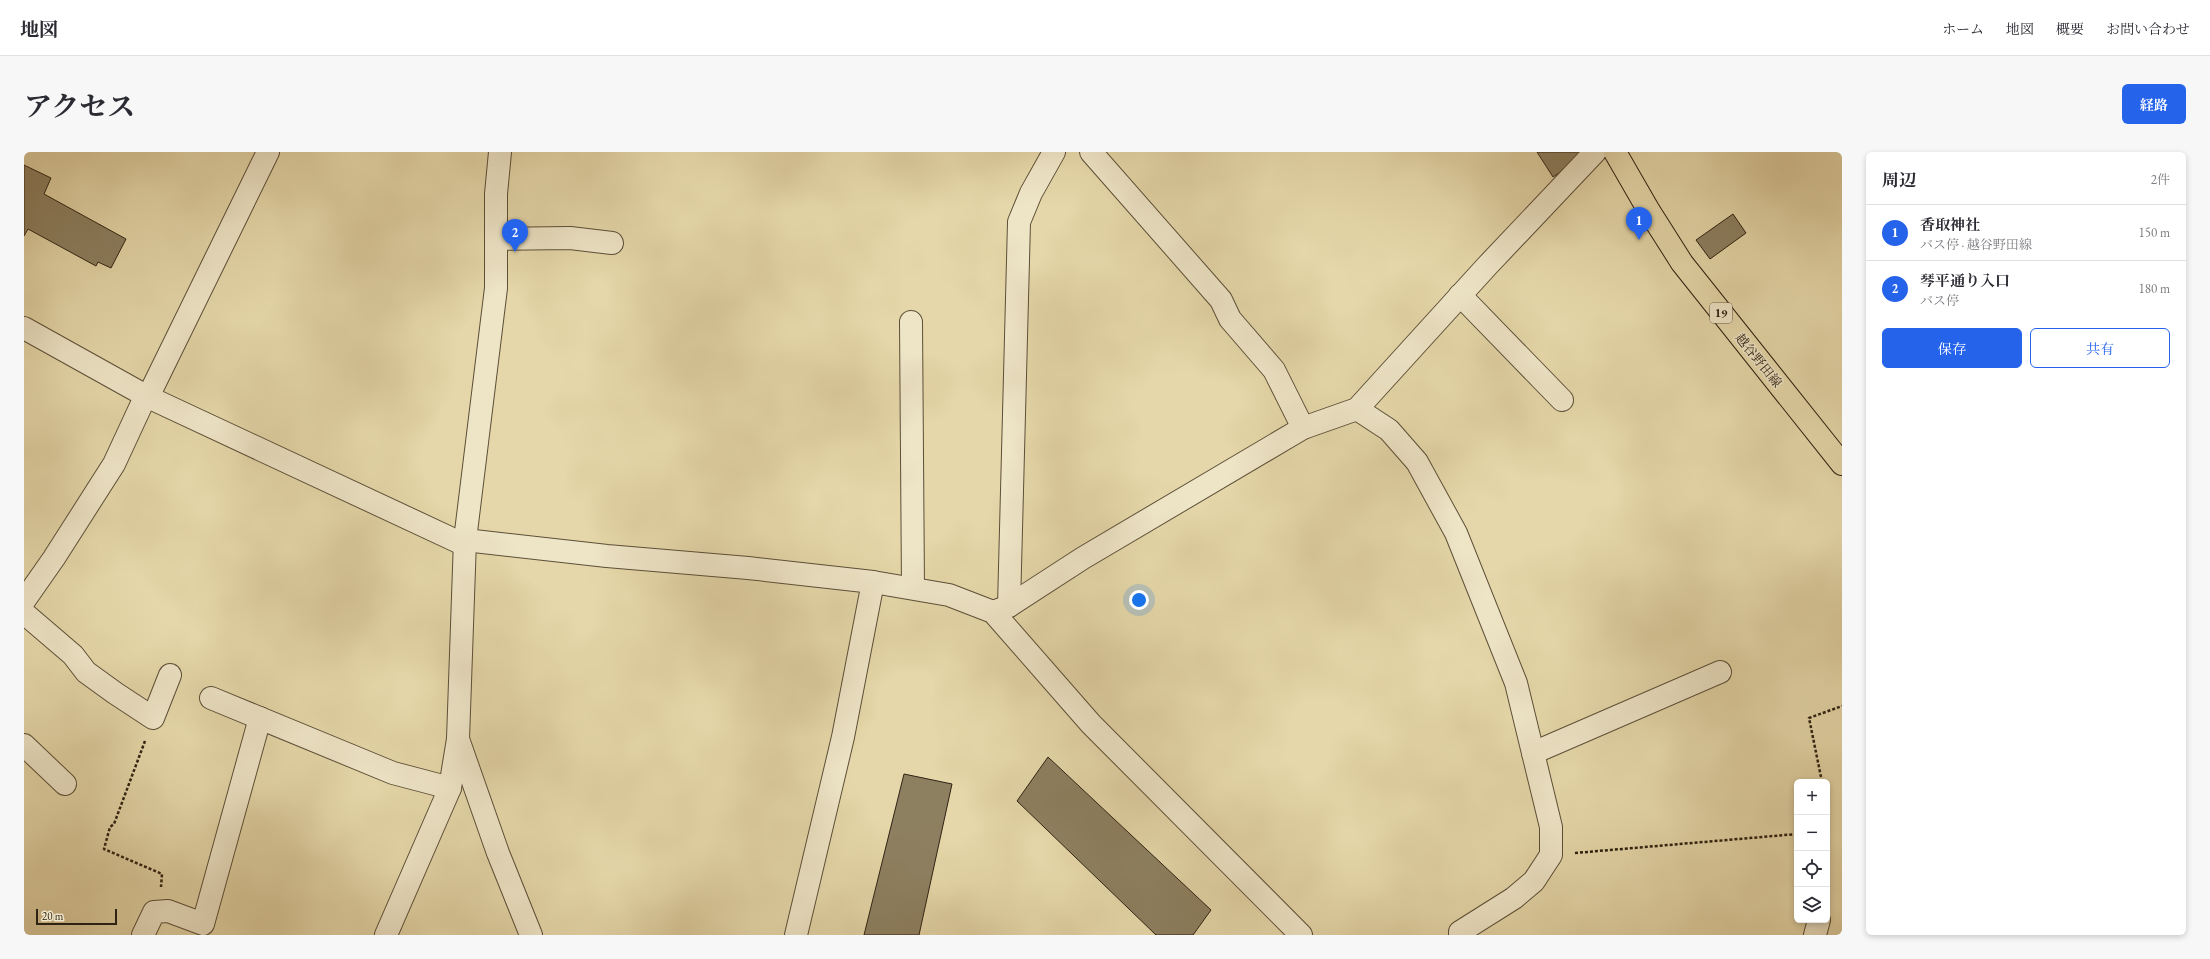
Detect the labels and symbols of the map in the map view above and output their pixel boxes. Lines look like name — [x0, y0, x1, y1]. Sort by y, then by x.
pin: 1 — [1626, 207, 1652, 240]
pin: 2 — [502, 219, 528, 252]
road number: 19 — [1710, 303, 1732, 323]
street label: 越谷野田線 — [1732, 330, 1786, 391]
your location — [1129, 590, 1149, 610]
scale bar — [36, 907, 117, 926]

